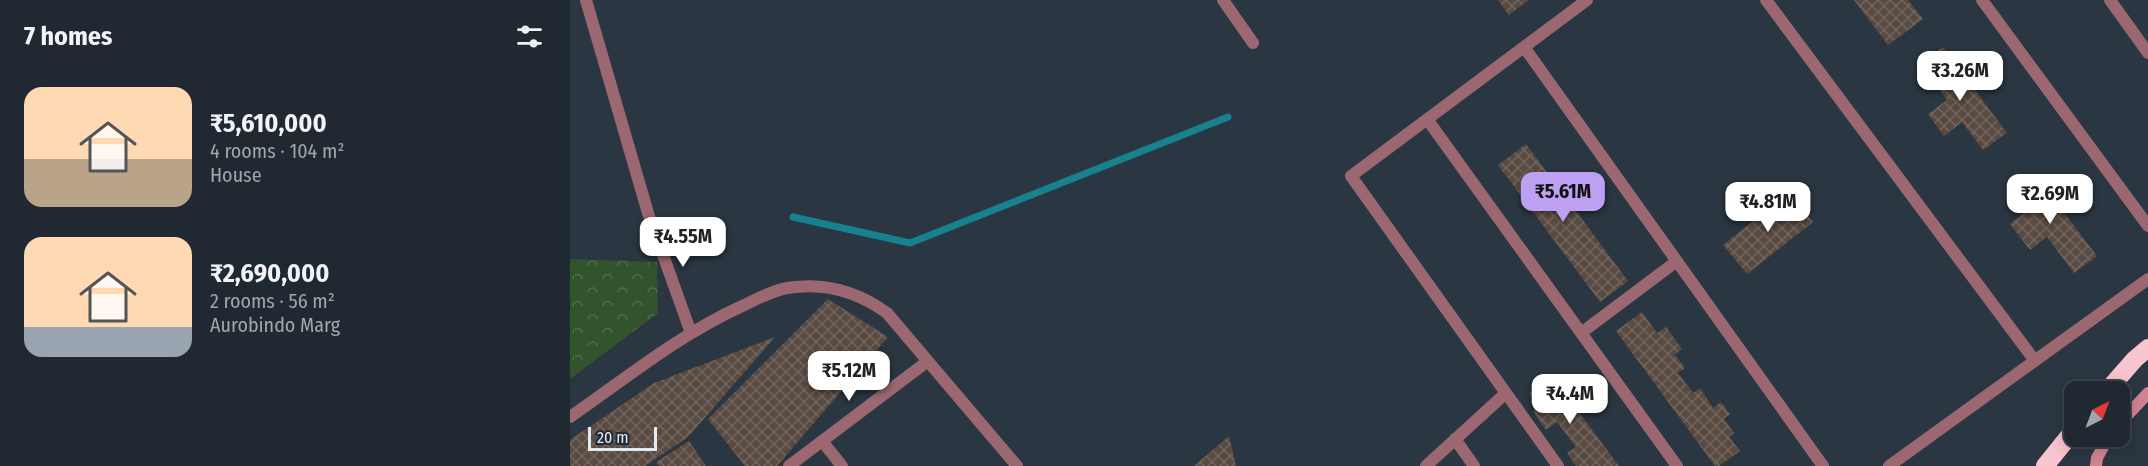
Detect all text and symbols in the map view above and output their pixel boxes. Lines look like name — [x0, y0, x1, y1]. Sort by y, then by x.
icon: filters — [513, 20, 546, 53]
text: 7 homes — [24, 21, 112, 52]
pin: ₹3.26M — [1911, 51, 2009, 102]
text: ₹3.26M — [1931, 58, 1989, 82]
text: ₹5,610,000 — [210, 108, 327, 139]
icon: home — [72, 111, 144, 183]
text: 4 rooms · 104 m² — [210, 139, 345, 163]
text: House — [210, 163, 262, 187]
pin: ₹5.61M — [1514, 172, 1612, 223]
pin: ₹2.69M — [2001, 174, 2099, 225]
text: ₹5.61M — [1535, 179, 1591, 203]
text: ₹2.69M — [2021, 181, 2079, 205]
pin: ₹4.81M — [1719, 182, 1817, 233]
text: ₹4.81M — [1739, 189, 1797, 213]
pin: ₹4.55M — [634, 217, 732, 268]
text: ₹4.55M — [654, 224, 712, 248]
text: ₹2,690,000 — [210, 258, 329, 289]
icon: home — [72, 261, 144, 333]
text: 2 rooms · 56 m² — [210, 289, 335, 313]
text: Aurobindo Marg — [210, 313, 340, 337]
pin: ₹5.12M — [800, 351, 898, 402]
text: ₹5.12M — [822, 358, 876, 382]
pin: ₹4.4M — [1528, 374, 1612, 425]
text: ₹4.4M — [1546, 381, 1594, 405]
north arrow — [2064, 381, 2130, 447]
map controls — [2064, 381, 2130, 447]
scale bar — [588, 424, 657, 452]
text: 20 m — [597, 428, 628, 447]

